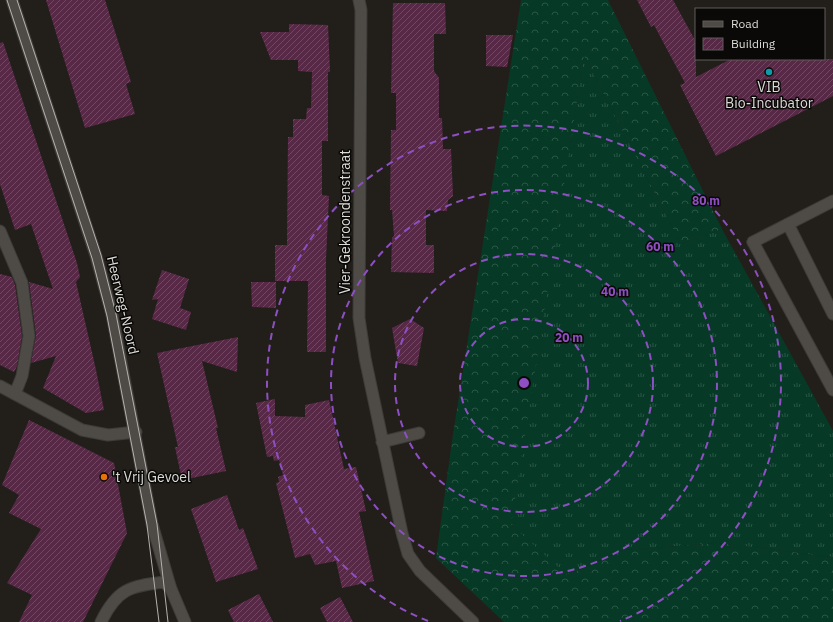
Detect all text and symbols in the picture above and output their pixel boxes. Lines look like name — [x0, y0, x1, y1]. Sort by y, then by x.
legend — [695, 8, 825, 60]
text: Road — [731, 16, 759, 31]
text: Building — [731, 36, 776, 51]
marker: VIB Bio-Incubator — [764, 67, 774, 77]
place label: VIB Bio-Incubator — [725, 78, 813, 112]
street label: Vier-Gekroondenstraat — [336, 150, 354, 294]
text: 80 m — [692, 193, 720, 208]
text: 60 m — [646, 239, 674, 254]
street label: Heerweg-Noord — [103, 254, 143, 356]
text: 40 m — [601, 284, 629, 299]
text: 20 m — [555, 330, 583, 345]
centre of rings — [517, 376, 531, 390]
place label: 't Vrij Gevoel — [112, 468, 191, 486]
marker: 't Vrij Gevoel — [99, 472, 109, 482]

